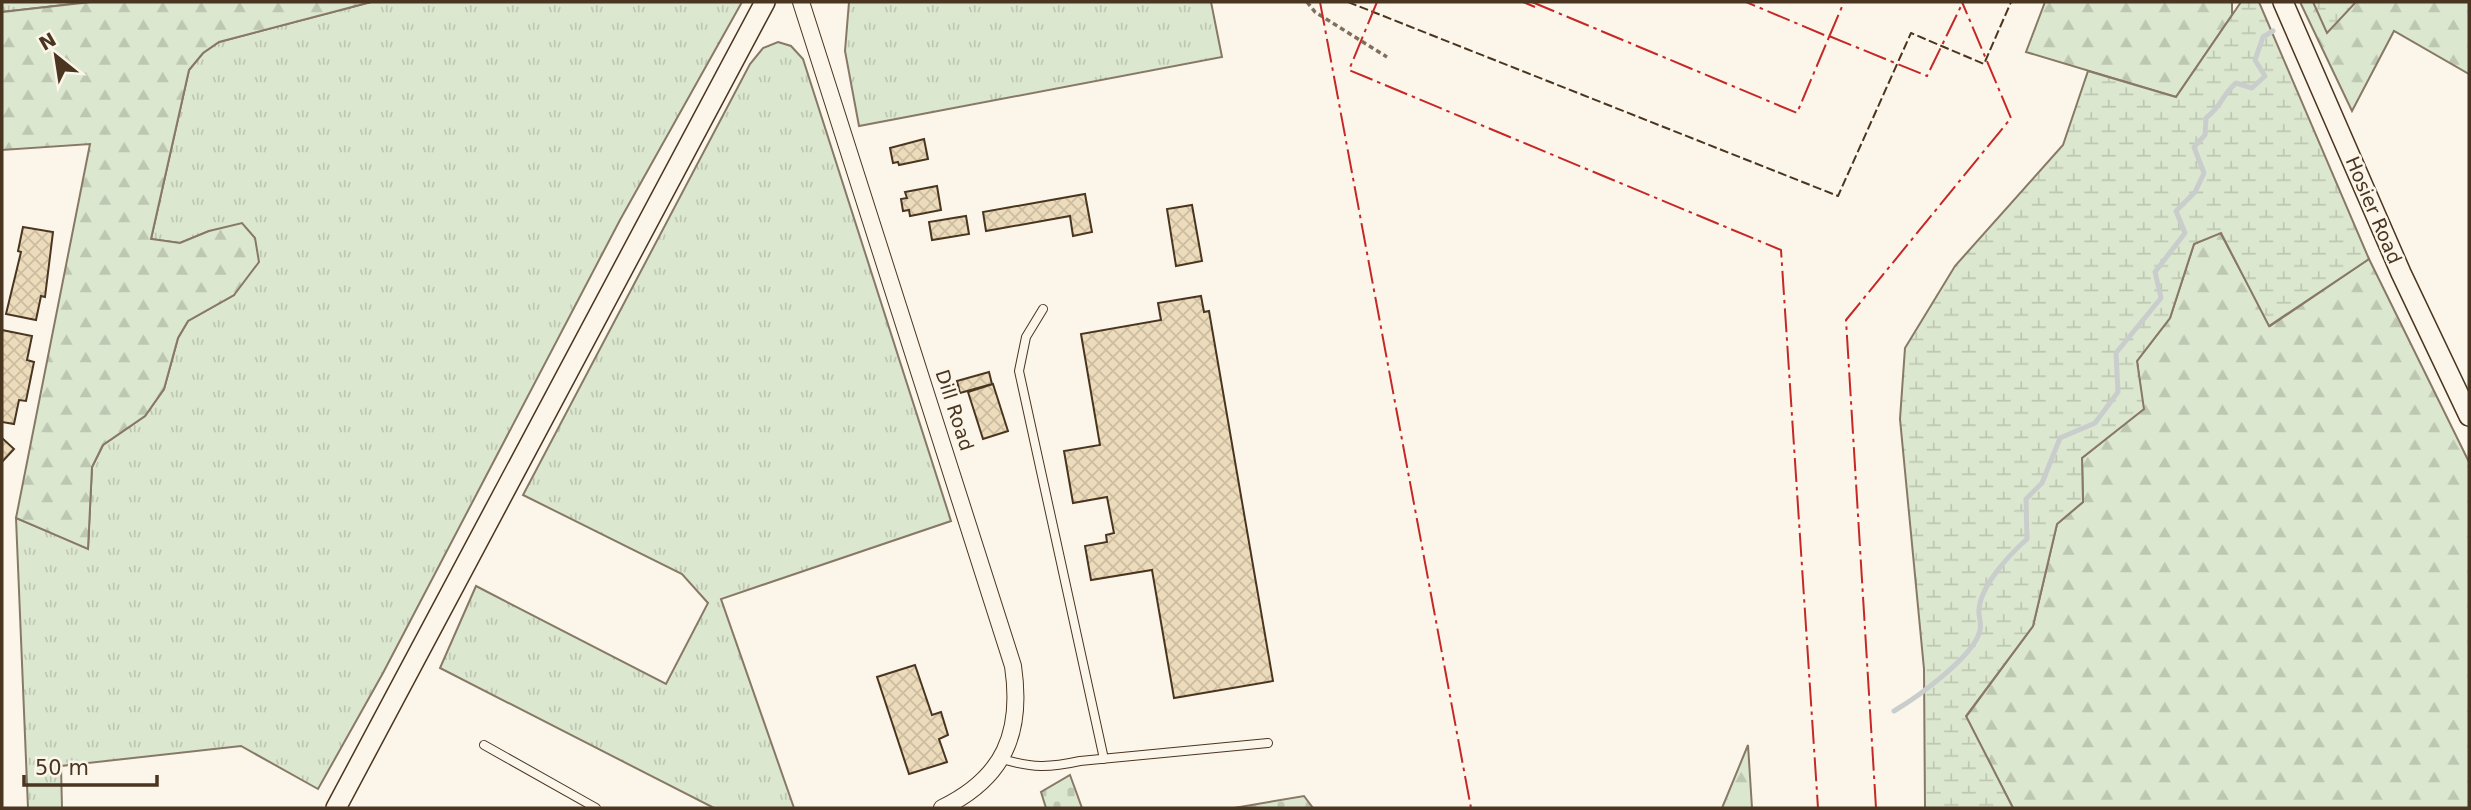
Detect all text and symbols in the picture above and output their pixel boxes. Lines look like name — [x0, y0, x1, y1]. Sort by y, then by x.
north arrow — [21, 21, 91, 91]
text: N — [35, 28, 60, 55]
street label: Hosier Road — [2342, 153, 2406, 267]
street label: Dill Road — [932, 367, 978, 453]
scale bar — [24, 744, 158, 788]
text: 50 m — [35, 756, 89, 780]

